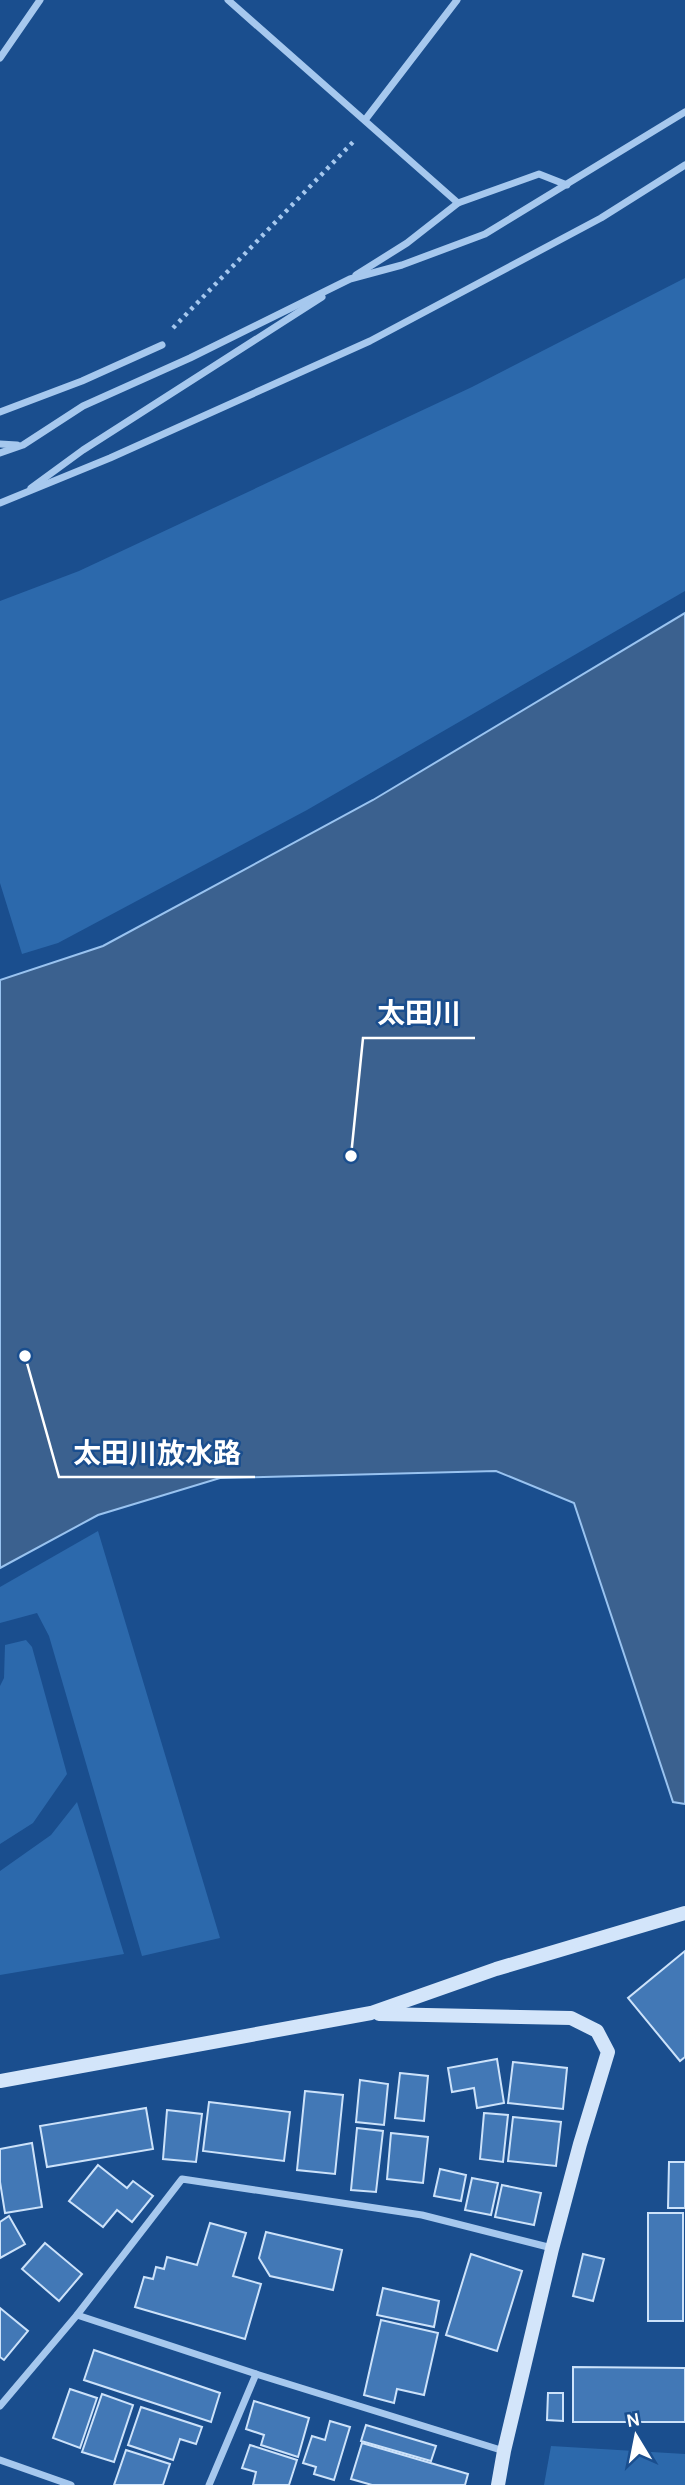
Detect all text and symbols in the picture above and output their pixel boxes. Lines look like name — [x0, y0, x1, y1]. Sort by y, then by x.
callout: 太田川 — [363, 989, 475, 1038]
text: 太田川 — [377, 997, 461, 1030]
callout: 太田川放水路 — [59, 1428, 255, 1477]
text: 太田川放水路 — [73, 1437, 241, 1470]
north arrow — [601, 2401, 671, 2471]
text: N — [625, 2408, 642, 2432]

